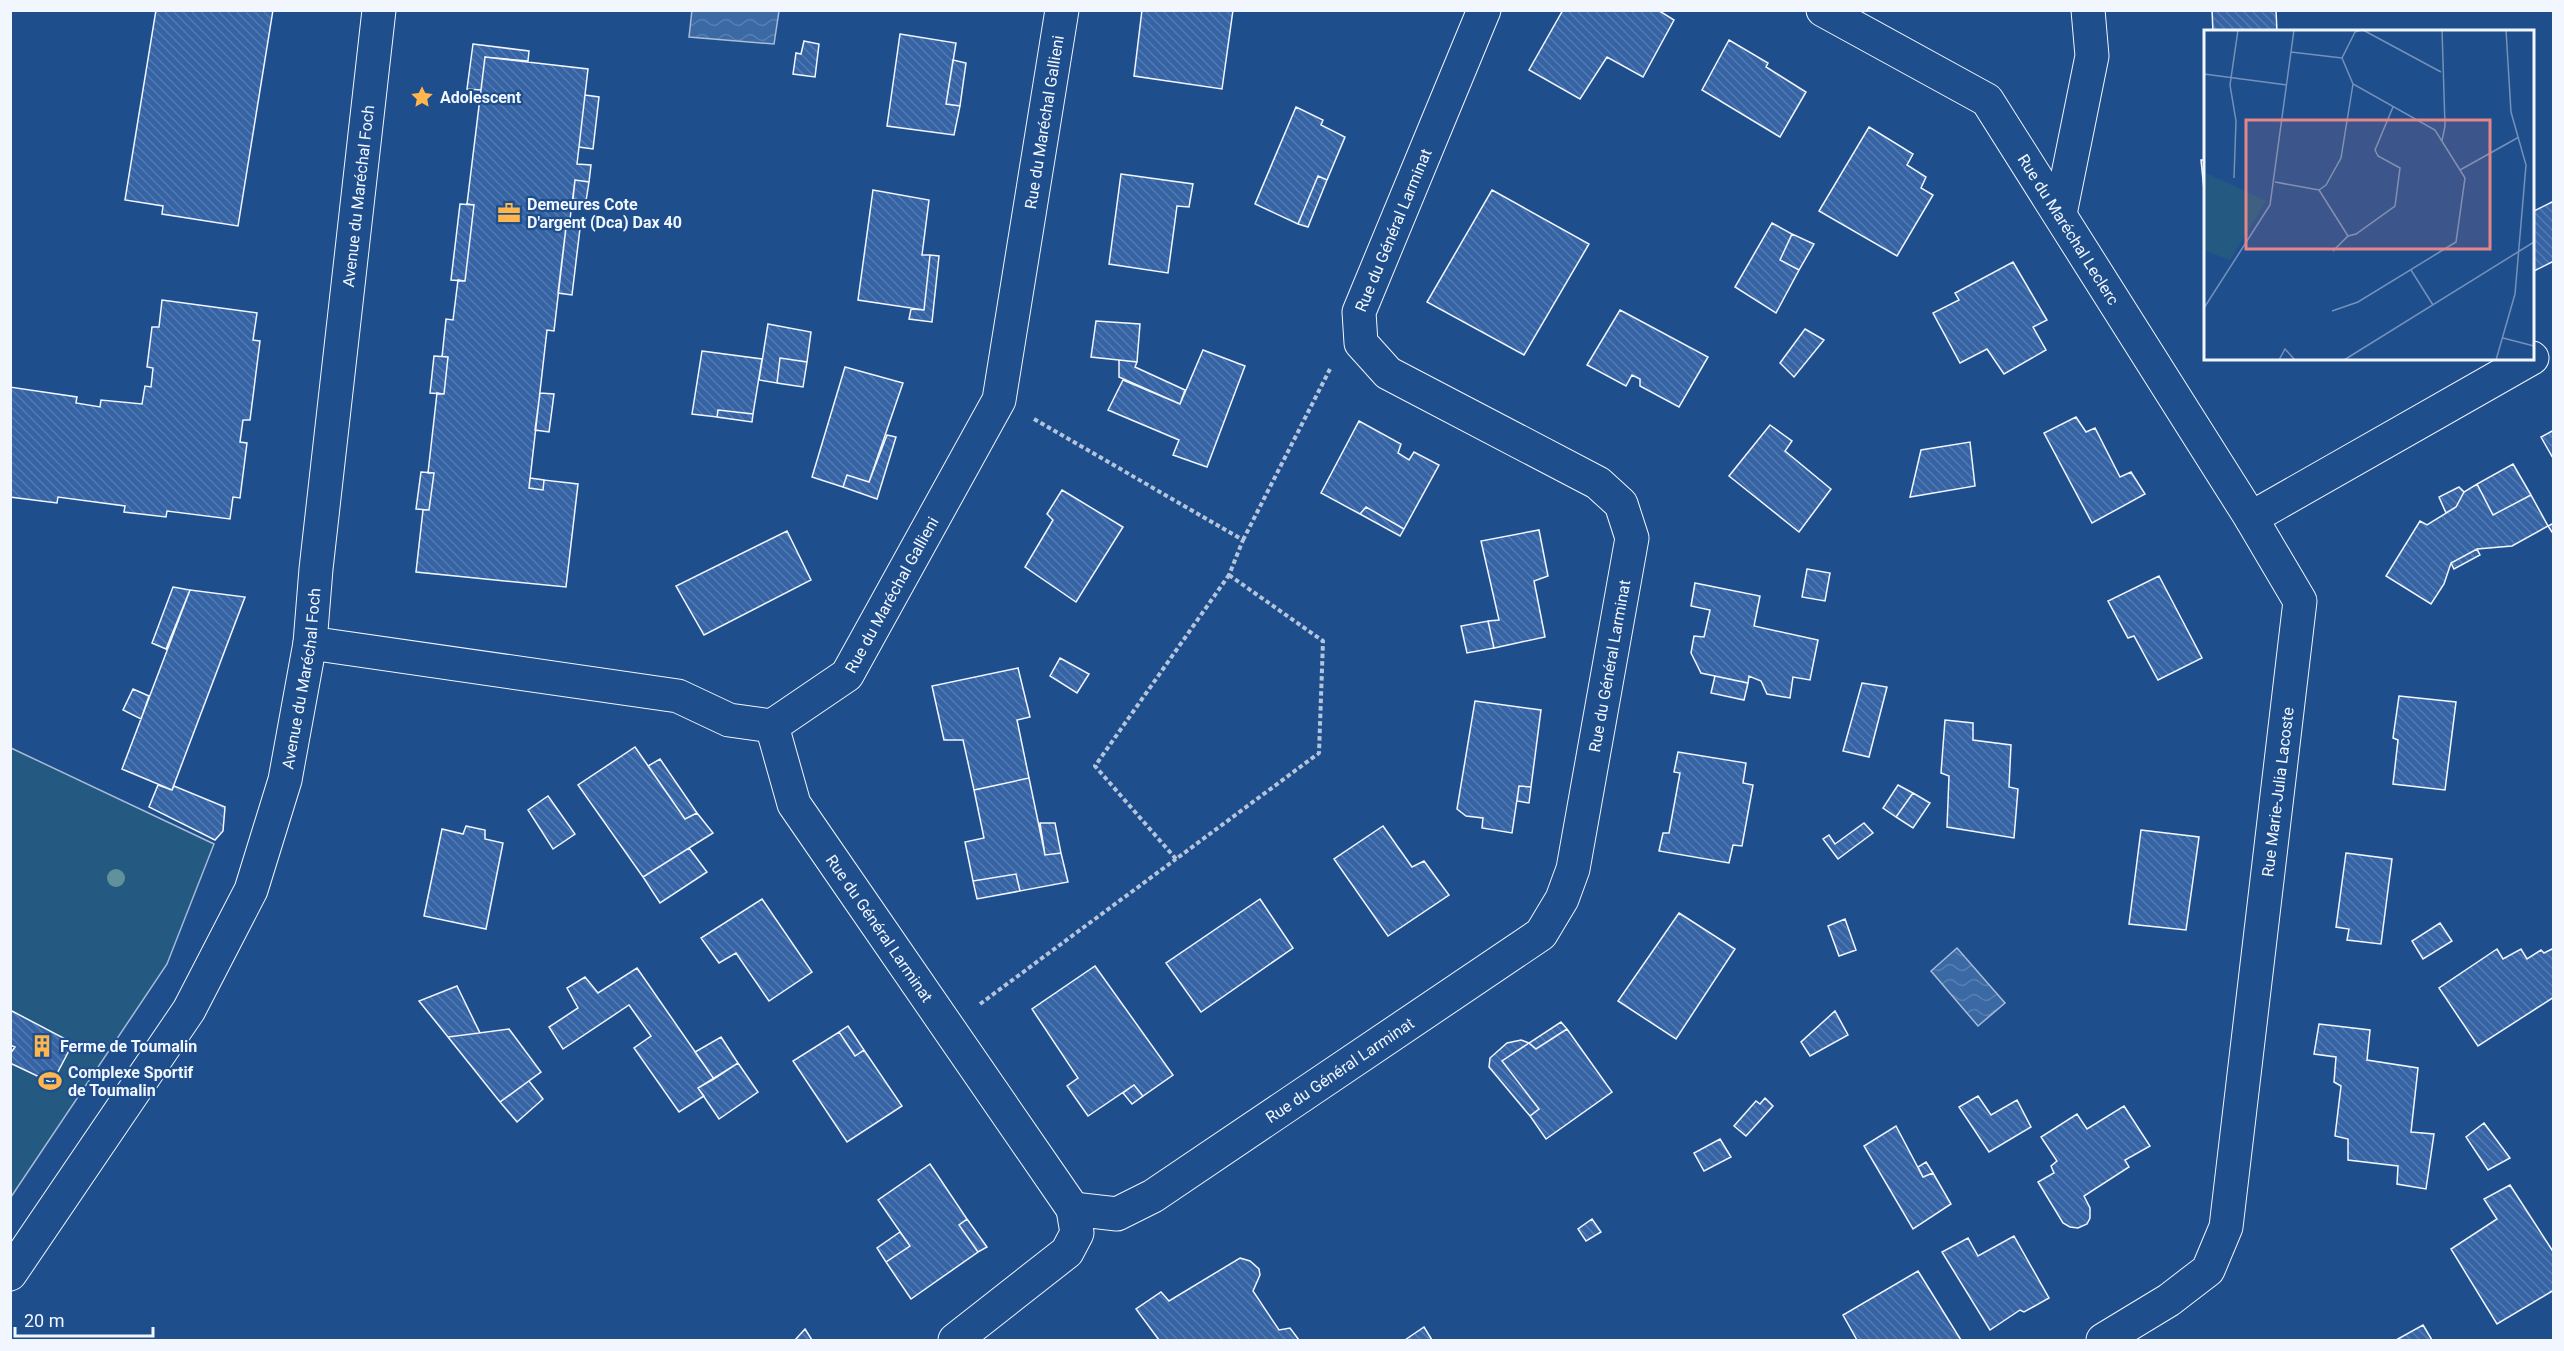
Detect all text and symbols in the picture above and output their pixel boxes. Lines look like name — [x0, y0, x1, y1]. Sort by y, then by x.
inset map — [2204, 30, 2534, 360]
street label: Rue du Maréchal Gallieni — [1021, 34, 1067, 210]
place icon: Adolescent — [409, 84, 435, 110]
place label: Adolescent — [440, 88, 522, 107]
street label: Avenue du Maréchal Foch — [338, 104, 378, 288]
street label: Rue du Général Larminat — [1351, 146, 1435, 314]
street label: Rue du Maréchal Leclerc — [2014, 150, 2123, 308]
place label: Demeures Cote D'argent (Dca) Dax 40 — [527, 195, 682, 232]
office icon: Demeures Cote D'argent (Dca) Dax 40 — [496, 200, 522, 226]
street label: Rue du Maréchal Gallieni — [841, 513, 942, 676]
street label: Rue du Général Larminat — [1585, 578, 1634, 754]
street label: Avenue du Maréchal Foch — [278, 587, 324, 771]
street label: Rue Marie-Julia Lacoste — [2258, 706, 2298, 878]
street label: Rue du Général Larminat — [822, 851, 937, 1006]
street label: Rue du Général Larminat — [1262, 1013, 1417, 1127]
building icon: Ferme de Toumalin — [29, 1033, 55, 1059]
place label: Ferme de Toumalin — [60, 1037, 197, 1056]
place label: Complexe Sportif de Toumalin — [68, 1063, 194, 1100]
sports icon: Complexe Sportif de Toumalin — [37, 1068, 63, 1094]
scale bar — [15, 1300, 153, 1338]
text: 20 m — [24, 1310, 64, 1331]

